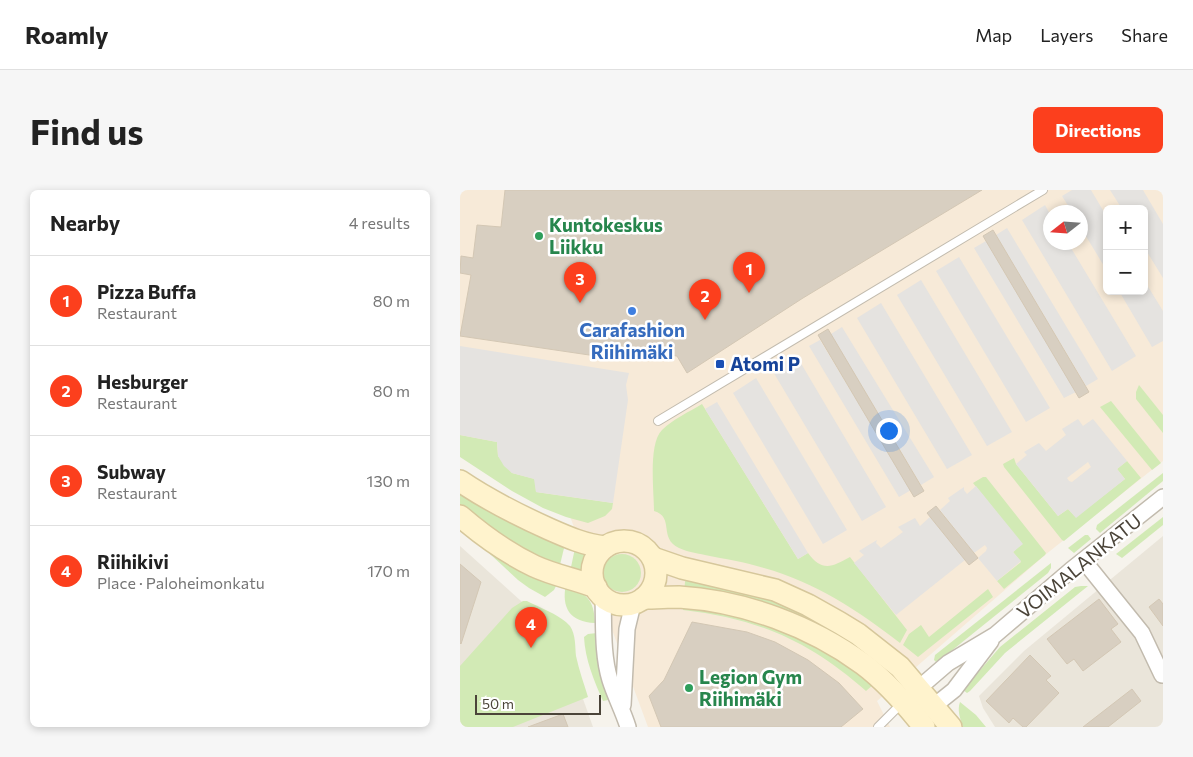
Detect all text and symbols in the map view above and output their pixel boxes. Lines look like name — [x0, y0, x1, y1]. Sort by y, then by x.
text: Roamly — [25, 20, 108, 49]
text: Map — [975, 24, 1012, 46]
text: Layers — [1040, 24, 1093, 46]
text: Share — [1121, 24, 1168, 46]
button: Directions — [1033, 107, 1163, 153]
text: Find us — [30, 109, 144, 152]
north arrow — [1043, 205, 1088, 250]
map controls — [1103, 205, 1148, 295]
button: + — [1103, 205, 1148, 250]
text: Nearby — [50, 210, 120, 235]
text: 4 results — [349, 213, 410, 232]
place label: Kuntokeskus Liikku — [549, 213, 663, 258]
marker: Kuntokeskus Liikku — [533, 230, 545, 242]
button: − — [1103, 250, 1148, 295]
pin: 1 — [733, 252, 765, 293]
pin: 3 — [564, 262, 596, 303]
pin: 2 — [689, 279, 721, 320]
text: Pizza Buffa — [97, 280, 196, 303]
text: 1 — [62, 291, 70, 310]
text: 80 m — [373, 291, 410, 310]
text: Restaurant — [97, 303, 177, 322]
marker: Carafashion Riihimäki — [626, 305, 638, 317]
place label: Carafashion Riihimäki — [579, 318, 685, 363]
place label: Atomi P — [730, 352, 800, 375]
marker: Atomi P — [714, 358, 726, 370]
text: Hesburger — [97, 370, 188, 393]
text: 2 — [61, 381, 71, 400]
text: 80 m — [373, 381, 410, 400]
text: Restaurant — [97, 393, 177, 412]
your location — [876, 418, 902, 444]
text: Subway — [97, 460, 166, 483]
text: 3 — [61, 471, 71, 490]
text: 130 m — [367, 471, 410, 490]
text: Restaurant — [97, 483, 177, 502]
street label: VOIMALANKATU — [1012, 508, 1146, 623]
text: Riihikivi — [97, 550, 169, 573]
text: 4 — [61, 561, 71, 580]
text: 170 m — [367, 561, 410, 580]
text: Place · Paloheimonkatu — [97, 573, 265, 592]
pin: 4 — [515, 607, 547, 648]
place label: Legion Gym Riihimäki — [699, 665, 802, 710]
marker: Legion Gym Riihimäki — [683, 682, 695, 694]
scale bar — [475, 692, 601, 715]
text: 50 m — [482, 695, 514, 712]

